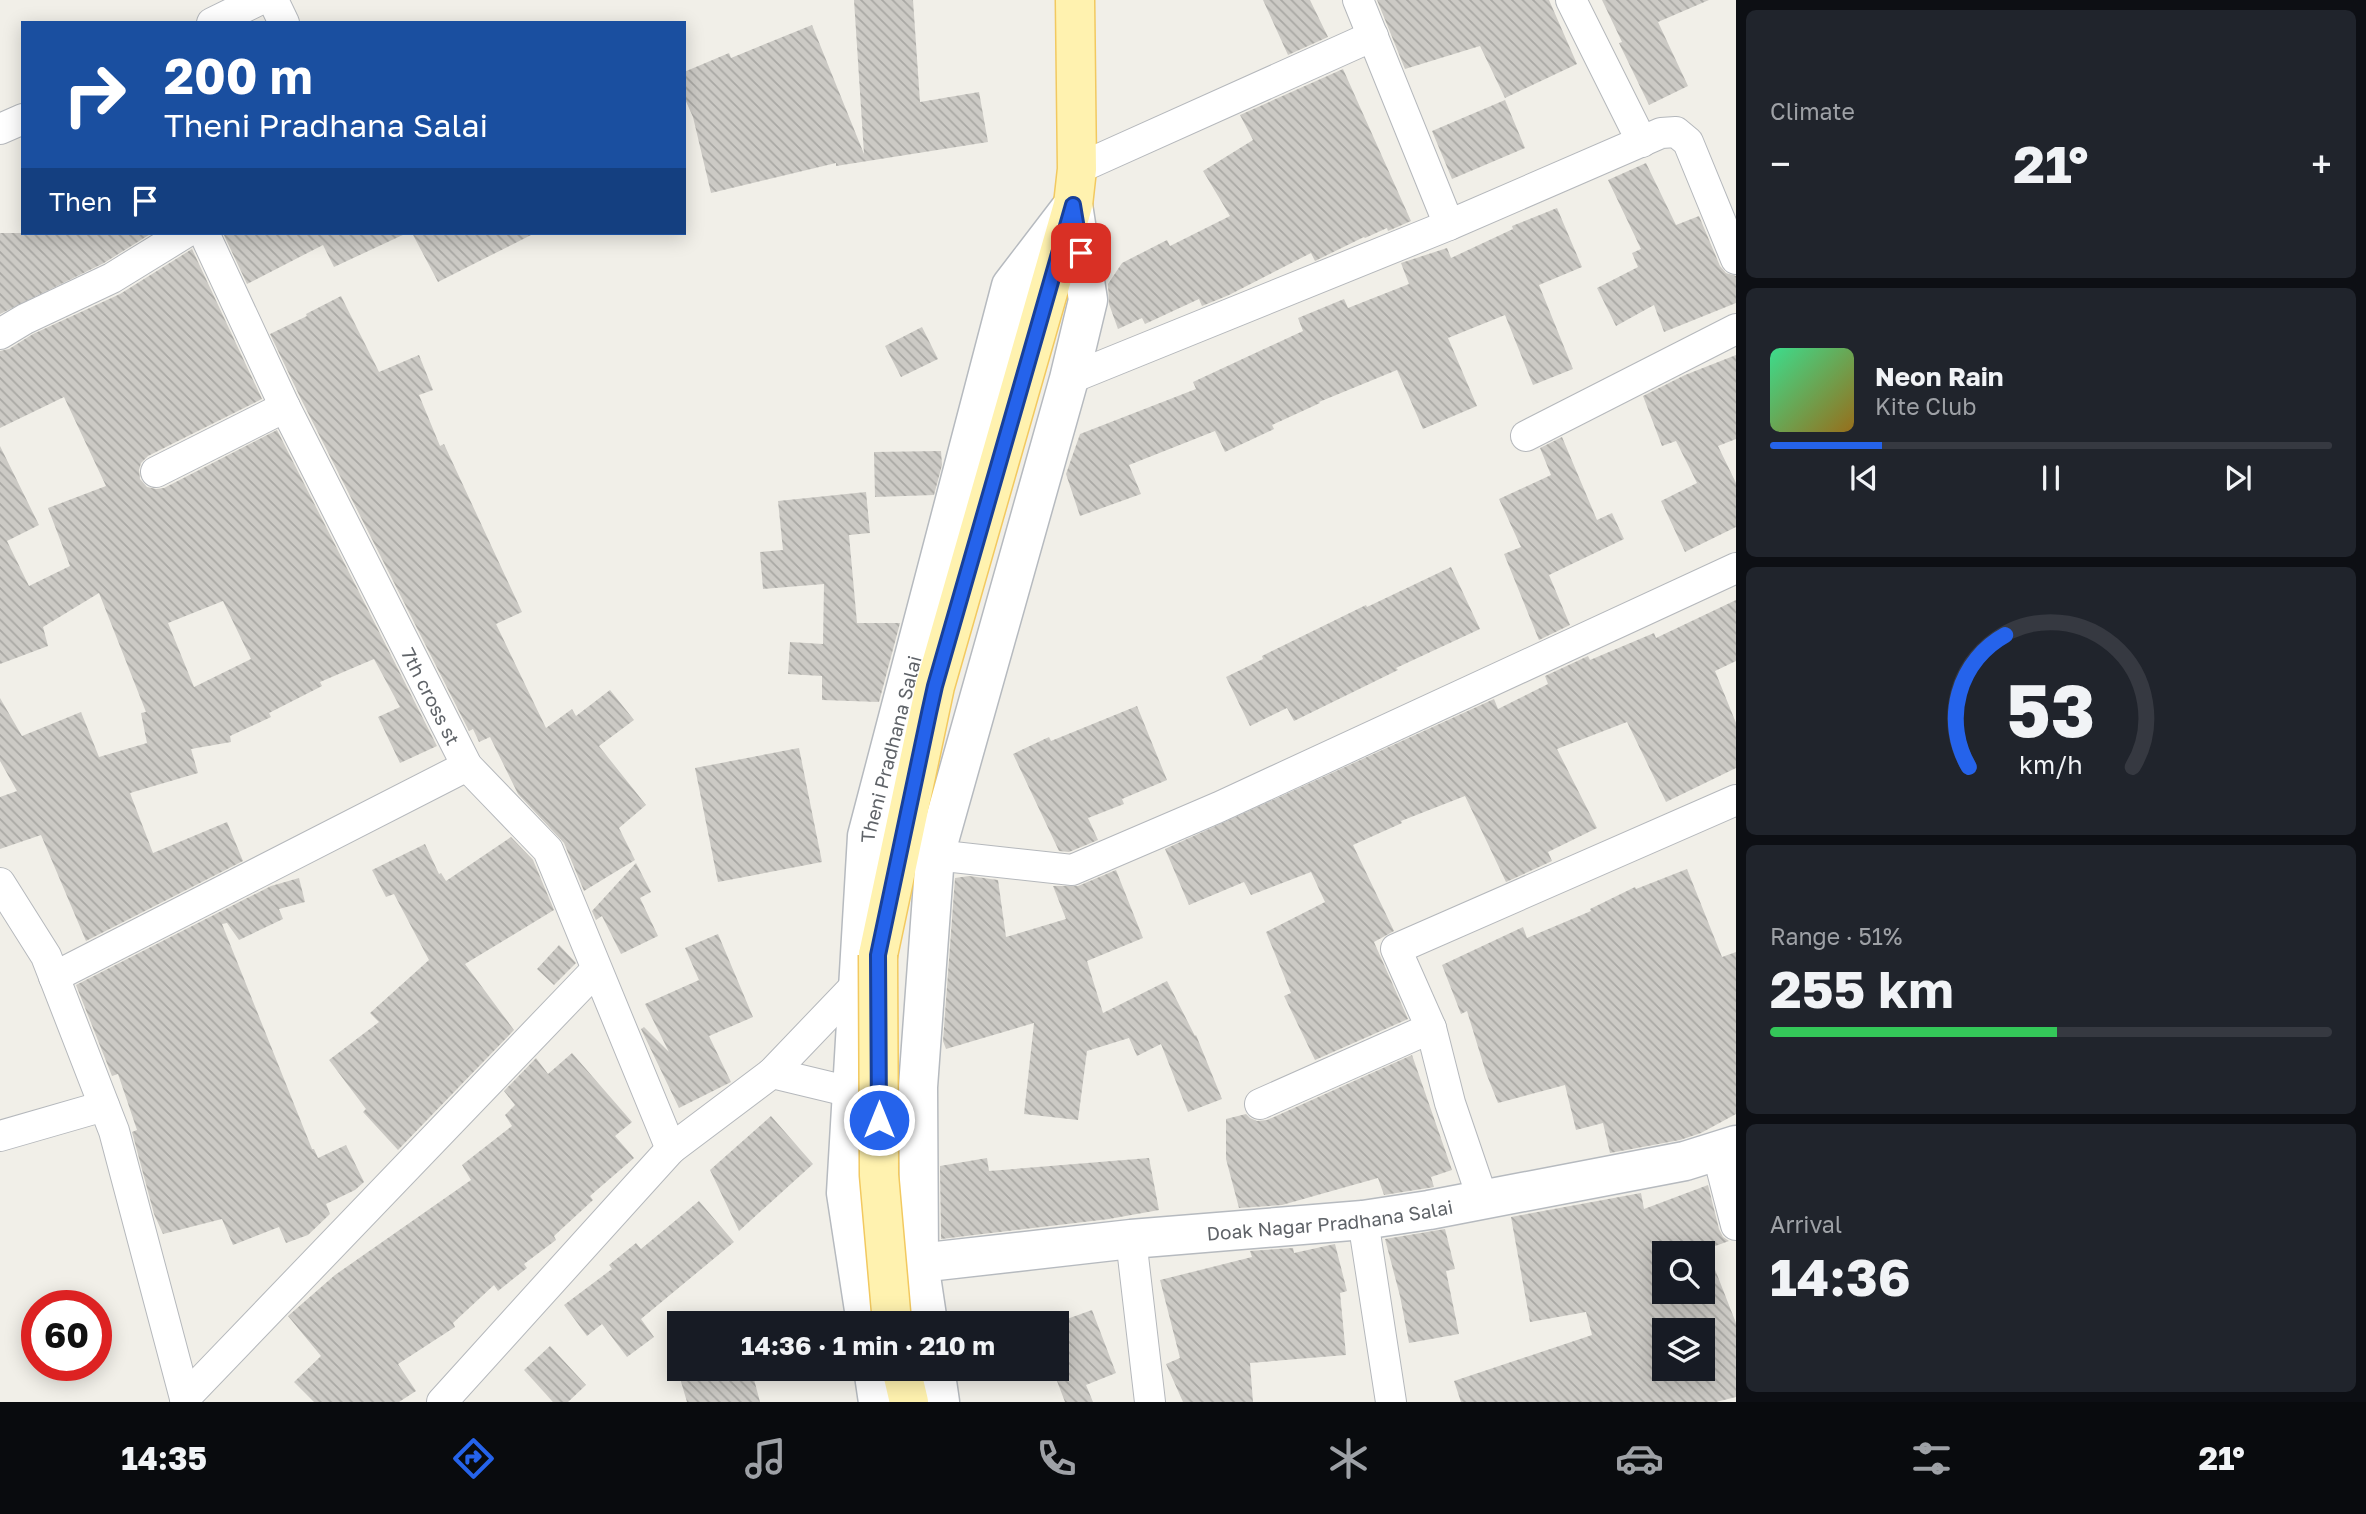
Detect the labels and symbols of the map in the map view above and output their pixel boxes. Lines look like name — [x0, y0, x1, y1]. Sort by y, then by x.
pin — [1051, 223, 1111, 283]
street label: 7th cross st — [397, 644, 466, 748]
street label: Theni Pradhana Salai — [855, 653, 925, 843]
position arrow — [842, 1083, 916, 1157]
street label: Doak Nagar Pradhana Salai — [1206, 1194, 1455, 1244]
speed limit sign: 60 — [21, 1290, 112, 1381]

